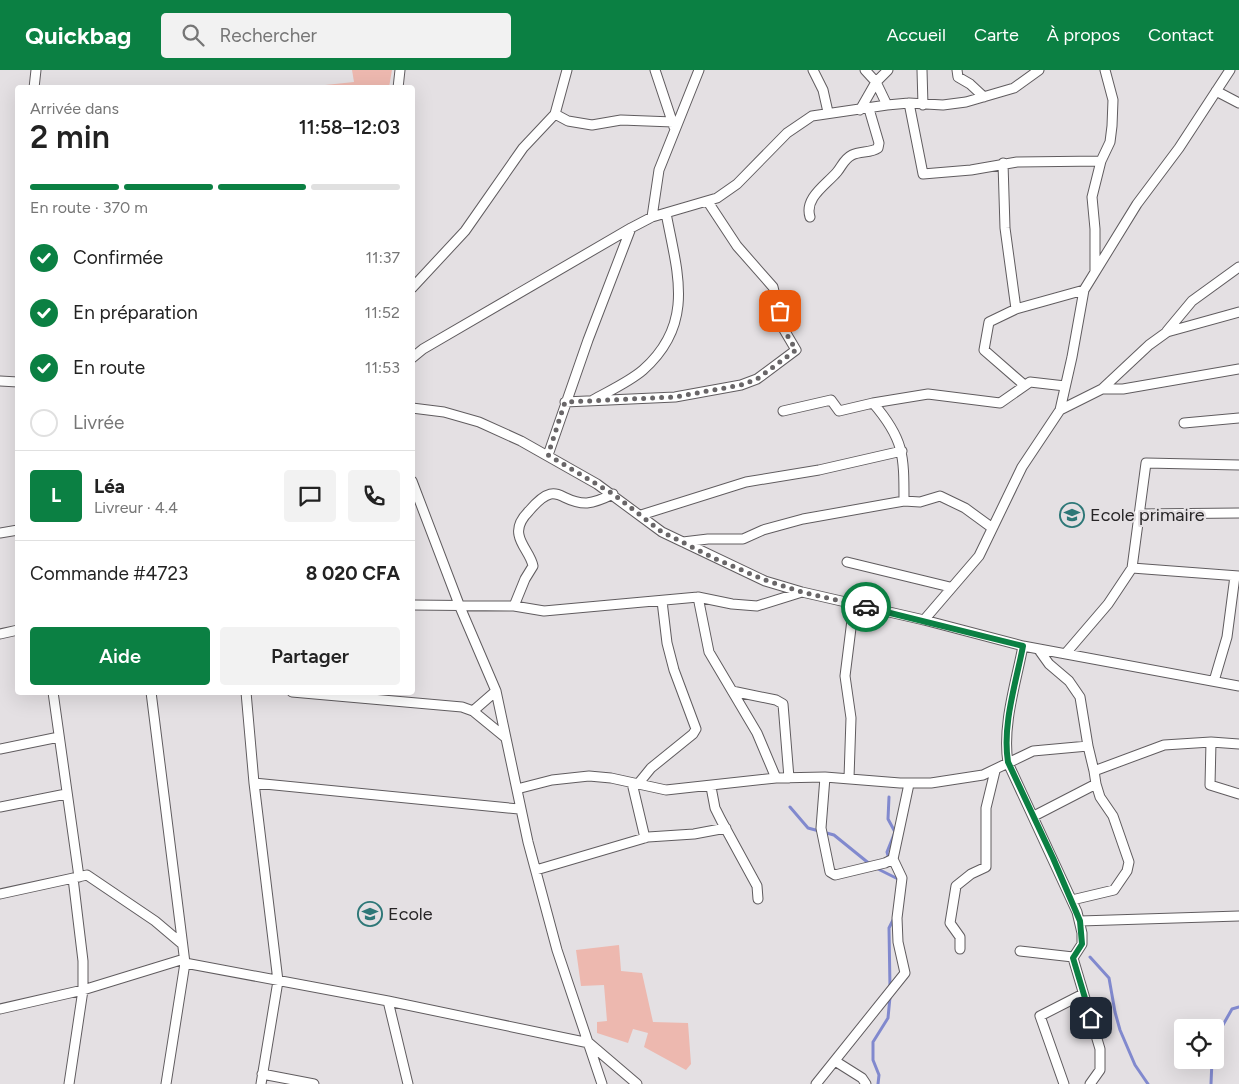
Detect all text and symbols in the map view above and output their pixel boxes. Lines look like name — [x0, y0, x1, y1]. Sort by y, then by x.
search box — [161, 13, 511, 58]
text: Quickbag — [25, 21, 131, 50]
icon: search — [179, 21, 207, 49]
text: Rechercher — [219, 24, 317, 47]
text: Accueil — [886, 24, 946, 46]
text: Carte — [974, 24, 1019, 46]
text: À propos — [1047, 24, 1120, 46]
text: Contact — [1148, 24, 1214, 46]
text: Arrivée dans — [30, 99, 119, 118]
text: 11:58–12:03 — [299, 116, 400, 139]
text: 2 min — [30, 118, 110, 156]
text: En route · 370 m — [30, 198, 148, 217]
icon: check — [30, 244, 58, 272]
text: Confirmée — [73, 246, 163, 269]
text: 11:37 — [365, 248, 400, 267]
pin — [759, 290, 801, 332]
icon: bag — [766, 297, 794, 325]
icon: check — [30, 299, 58, 327]
text: En préparation — [73, 301, 198, 324]
text: 11:52 — [365, 303, 400, 322]
icon: check — [30, 354, 58, 382]
text: En route — [73, 356, 145, 379]
text: 11:53 — [365, 358, 400, 377]
text: Livrée — [73, 411, 124, 434]
button: chat — [284, 470, 336, 522]
button: phone — [348, 470, 400, 522]
text: Léa — [94, 475, 125, 498]
text: L — [51, 484, 61, 507]
text: Livreur · 4.4 — [94, 498, 178, 517]
school or university icon: Ecole primaire — [1059, 502, 1085, 528]
place label: Ecole primaire — [1090, 504, 1205, 526]
text: Commande #4723 — [30, 562, 188, 585]
text: 8 020 CFA — [306, 562, 400, 585]
courier — [841, 582, 891, 632]
icon: car — [852, 593, 880, 621]
button: Aide — [30, 627, 210, 685]
button: Partager — [220, 627, 400, 685]
school or university icon: Ecole — [357, 901, 383, 927]
place label: Ecole — [388, 903, 433, 925]
pin — [1070, 997, 1112, 1039]
icon: home — [1077, 1004, 1105, 1032]
map controls — [1174, 1019, 1224, 1069]
button: locate — [1174, 1019, 1224, 1069]

